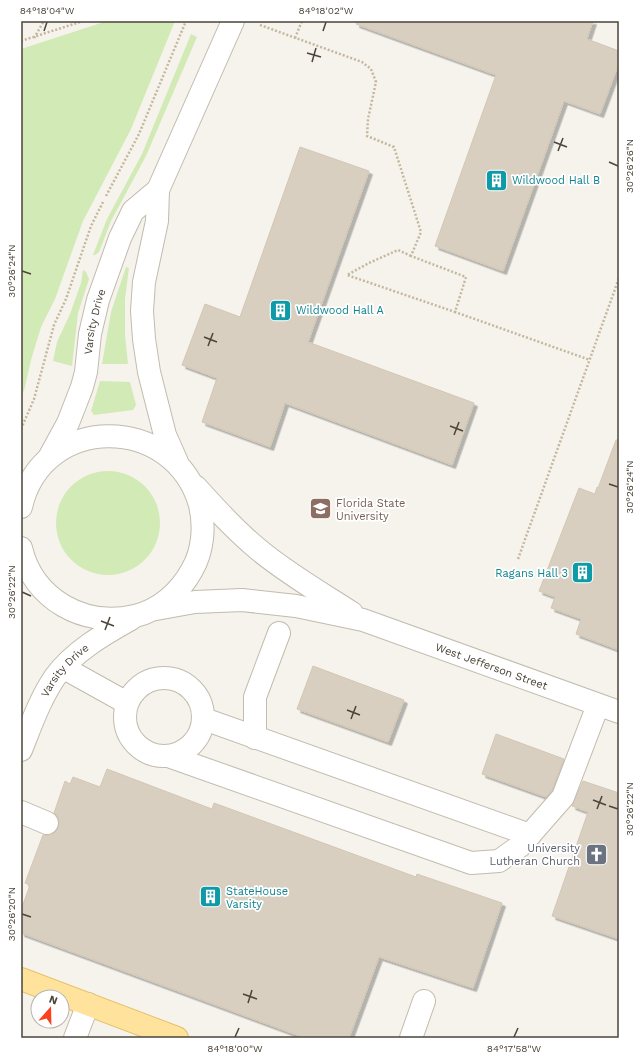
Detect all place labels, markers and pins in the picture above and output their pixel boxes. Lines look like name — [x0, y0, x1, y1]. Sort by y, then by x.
building icon: Wildwood Hall B — [484, 167, 510, 193]
place label: Wildwood Hall B — [512, 174, 600, 187]
building icon: Wildwood Hall A — [267, 297, 293, 323]
place label: Wildwood Hall A — [296, 304, 384, 317]
school or university icon: Florida State University — [307, 496, 333, 522]
place label: Florida State University — [336, 497, 405, 523]
building icon: Ragans Hall 3 — [570, 560, 596, 586]
place label: Ragans Hall 3 — [495, 567, 568, 580]
church icon: University Lutheran Church — [583, 841, 609, 867]
place label: University Lutheran Church — [489, 842, 580, 868]
building icon: StateHouse Varsity — [198, 884, 224, 910]
place label: StateHouse Varsity — [226, 885, 288, 911]

